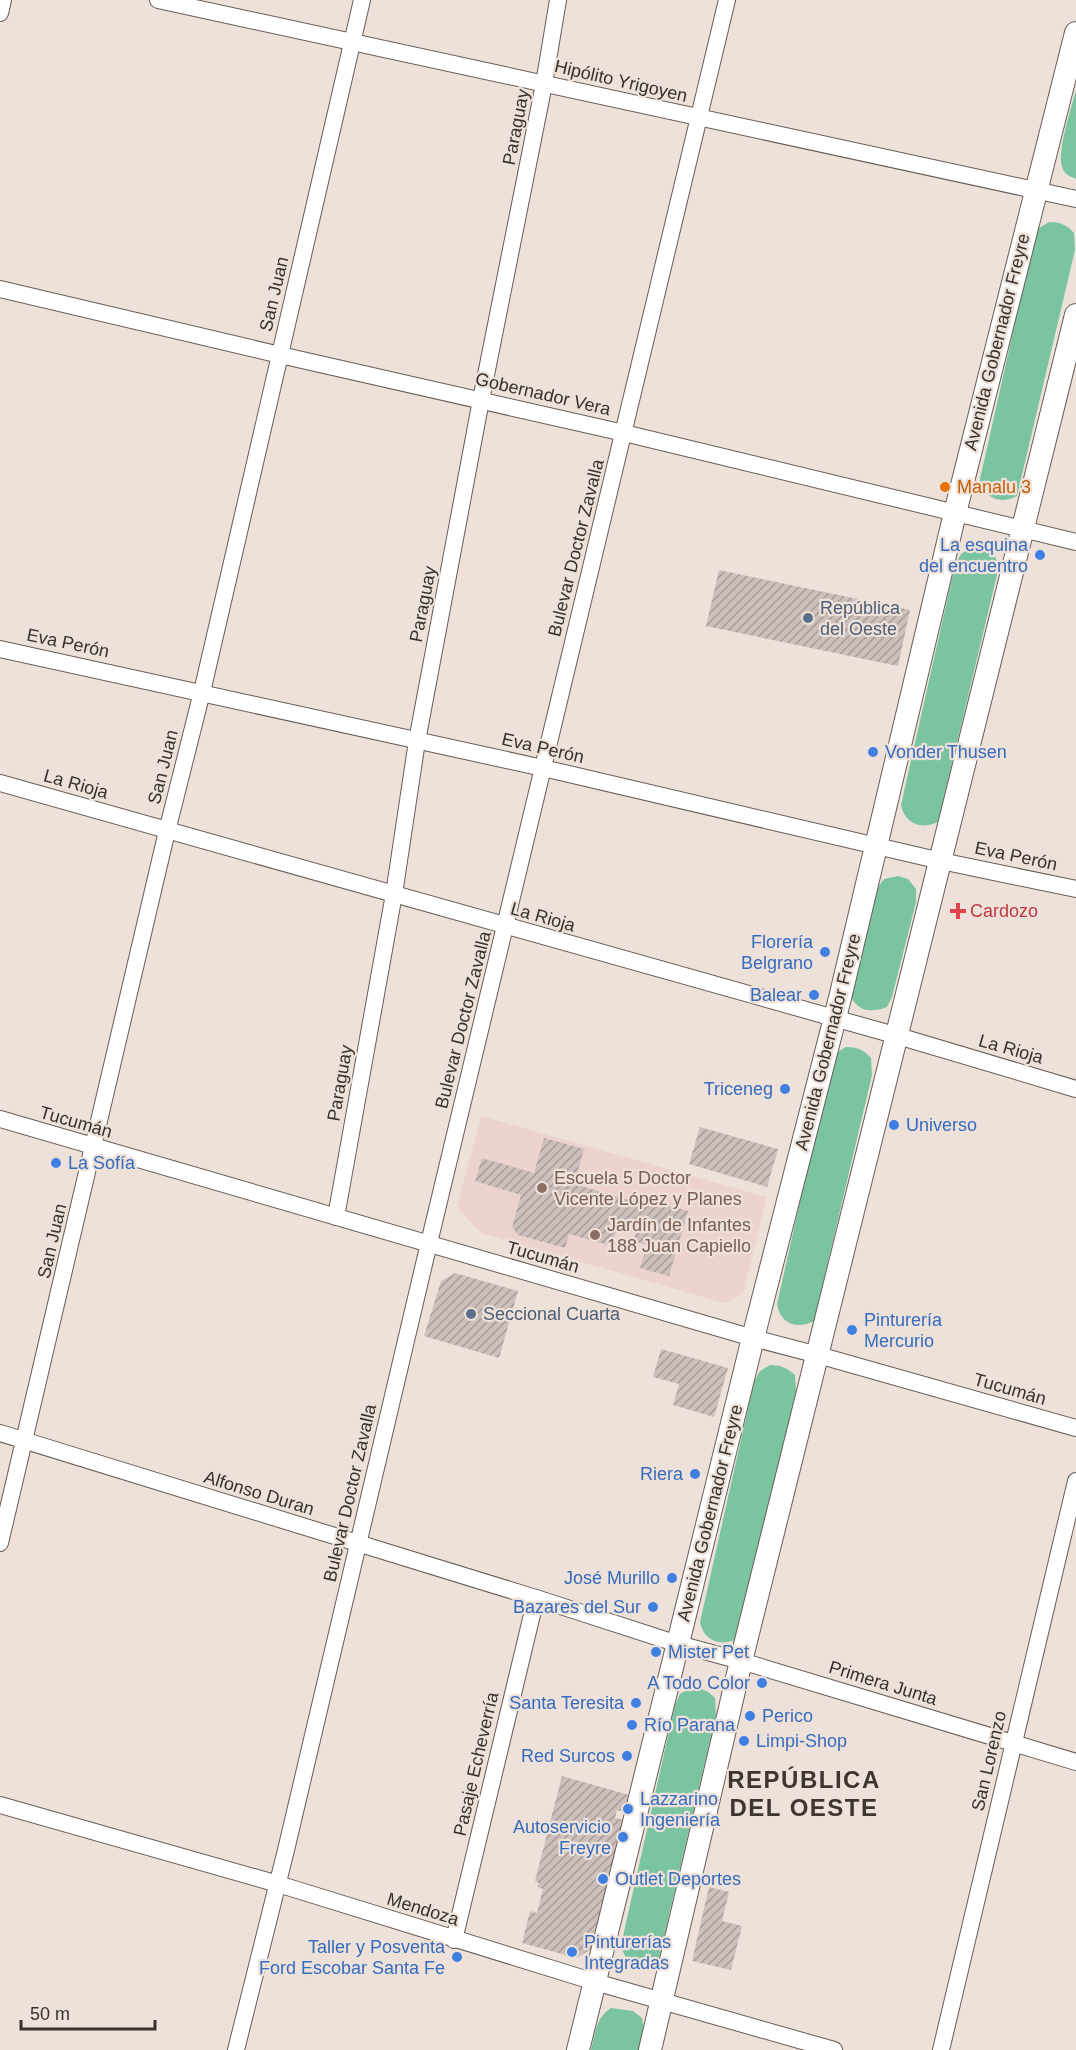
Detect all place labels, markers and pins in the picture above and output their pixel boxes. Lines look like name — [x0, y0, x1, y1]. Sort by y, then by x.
place label: Manalu 3 — [957, 477, 1031, 497]
marker: Manalu 3 — [938, 480, 952, 494]
place label: La esquina del encuentro — [919, 535, 1029, 576]
marker: La esquina del encuentro — [1033, 548, 1047, 562]
place label: República del Oeste — [820, 598, 901, 639]
marker: República del Oeste — [801, 611, 815, 625]
place label: Vonder Thusen — [885, 742, 1007, 762]
marker: Vonder Thusen — [866, 745, 880, 759]
place label: Cardozo — [970, 901, 1038, 921]
marker: Cardozo — [951, 904, 965, 918]
place label: Florería Belgrano — [741, 932, 814, 973]
marker: Florería Belgrano — [818, 945, 832, 959]
place label: Balear — [750, 985, 802, 1005]
marker: Balear — [807, 988, 821, 1002]
place label: Triceneg — [704, 1079, 773, 1099]
marker: Triceneg — [778, 1082, 792, 1096]
place label: Universo — [906, 1115, 977, 1135]
marker: Universo — [887, 1118, 901, 1132]
place label: La Sofía — [68, 1153, 136, 1173]
marker: La Sofía — [49, 1156, 63, 1170]
place label: Escuela 5 Doctor Vicente López y Planes — [554, 1168, 742, 1209]
marker: Escuela 5 Doctor Vicente López y Planes — [535, 1181, 549, 1195]
place label: Jardín de Infantes 188 Juan Capiello — [607, 1215, 751, 1256]
marker: Jardín de Infantes 188 Juan Capiello — [588, 1228, 602, 1242]
place label: Seccional Cuarta — [483, 1304, 621, 1324]
marker: Seccional Cuarta — [464, 1307, 478, 1321]
place label: Pinturería Mercurio — [864, 1310, 943, 1351]
marker: Pinturería Mercurio — [845, 1323, 859, 1337]
place label: Riera — [640, 1464, 684, 1484]
marker: Riera — [688, 1467, 702, 1481]
place label: José Murillo — [564, 1568, 660, 1588]
marker: José Murillo — [665, 1571, 679, 1585]
place label: Bazares del Sur — [513, 1597, 641, 1617]
marker: Bazares del Sur — [646, 1600, 660, 1614]
place label: Mister Pet — [668, 1642, 749, 1662]
marker: Mister Pet — [649, 1645, 663, 1659]
place label: A Todo Color — [647, 1673, 750, 1693]
marker: A Todo Color — [755, 1676, 769, 1690]
place label: Santa Teresita — [509, 1693, 625, 1713]
marker: Santa Teresita — [629, 1696, 643, 1710]
place label: Perico — [762, 1706, 813, 1726]
marker: Perico — [743, 1709, 757, 1723]
place label: Río Parana — [644, 1715, 736, 1735]
marker: Río Parana — [625, 1718, 639, 1732]
place label: Limpi-Shop — [756, 1731, 847, 1751]
marker: Limpi-Shop — [737, 1734, 751, 1748]
place label: Red Surcos — [521, 1746, 615, 1766]
marker: Red Surcos — [620, 1749, 634, 1763]
place label: Lazzarino Ingeniería — [640, 1789, 721, 1830]
marker: Lazzarino Ingeniería — [621, 1802, 635, 1816]
place label: Autoservicio Freyre — [513, 1817, 611, 1858]
marker: Autoservicio Freyre — [616, 1830, 630, 1844]
place label: Outlet Deportes — [615, 1869, 741, 1889]
marker: Outlet Deportes — [596, 1872, 610, 1886]
place label: Pinturerías Integradas — [584, 1932, 671, 1973]
place label: Taller y Posventa Ford Escobar Santa Fe — [259, 1937, 446, 1978]
marker: Pinturerías Integradas — [565, 1945, 579, 1959]
marker: Taller y Posventa Ford Escobar Santa Fe — [450, 1950, 464, 1964]

